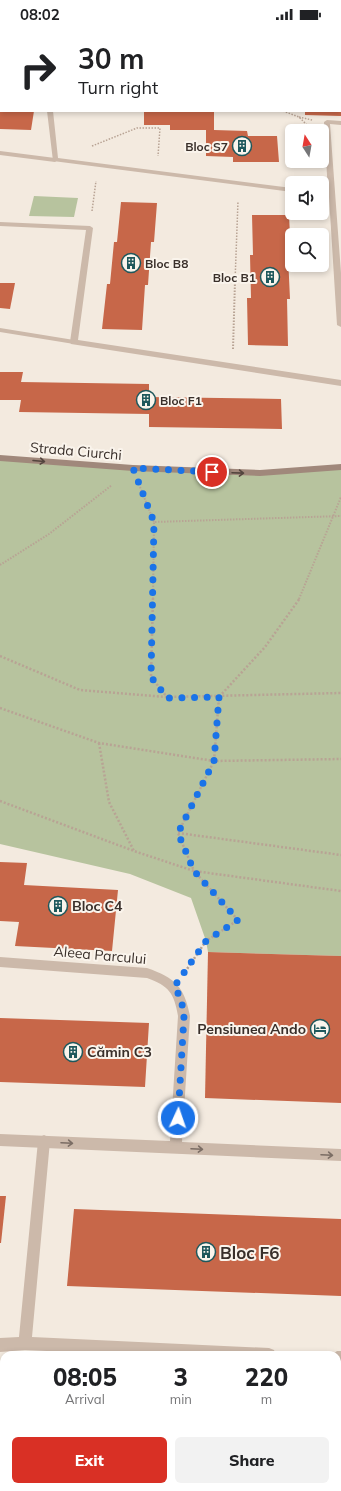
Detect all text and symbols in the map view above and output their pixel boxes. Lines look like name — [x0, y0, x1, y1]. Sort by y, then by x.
text: 08:02 — [20, 5, 60, 24]
text: 30 m — [78, 41, 144, 76]
icon: right — [12, 44, 64, 96]
text: Turn right — [78, 76, 158, 99]
north arrow — [285, 124, 329, 168]
map controls — [285, 124, 329, 272]
building icon: Bloc S7 — [231, 135, 253, 157]
place label: Bloc S7 — [185, 139, 228, 154]
button: sound — [285, 176, 329, 220]
button: search — [285, 228, 329, 272]
building icon: Bloc B8 — [120, 252, 142, 274]
place label: Bloc B8 — [145, 256, 188, 271]
building icon: Bloc B1 — [259, 266, 281, 288]
place label: Bloc B1 — [213, 270, 256, 285]
building icon: Bloc F1 — [135, 389, 157, 411]
place label: Bloc F1 — [160, 393, 202, 408]
street label: Strada Ciurchi — [29, 438, 123, 464]
pin — [195, 455, 229, 489]
one-way arrow — [32, 457, 45, 464]
icon: arrive — [201, 461, 223, 483]
one-way arrow — [231, 469, 244, 476]
building icon: Bloc C4 — [47, 895, 69, 917]
place label: Bloc C4 — [72, 897, 123, 915]
street label: Aleea Parcului — [53, 942, 147, 968]
hotel icon: Pensiunea Ando — [309, 1018, 331, 1040]
place label: Pensiunea Ando — [197, 1020, 306, 1038]
building icon: Cămin C3 — [62, 1041, 84, 1063]
place label: Cămin C3 — [87, 1043, 152, 1061]
position arrow — [157, 1097, 199, 1139]
one-way arrow — [60, 1139, 73, 1146]
one-way arrow — [190, 1145, 203, 1152]
one-way arrow — [320, 1151, 333, 1158]
building icon: Bloc F6 — [195, 1241, 217, 1263]
place label: Bloc F6 — [220, 1242, 279, 1263]
text: 08:05 — [53, 1362, 117, 1392]
text: 3 — [174, 1362, 188, 1392]
text: 220 — [245, 1362, 288, 1392]
text: Arrival — [65, 1391, 105, 1407]
text: min — [170, 1391, 192, 1407]
text: m — [261, 1391, 272, 1407]
button: Exit — [12, 1437, 167, 1483]
button: Share — [175, 1437, 329, 1483]

